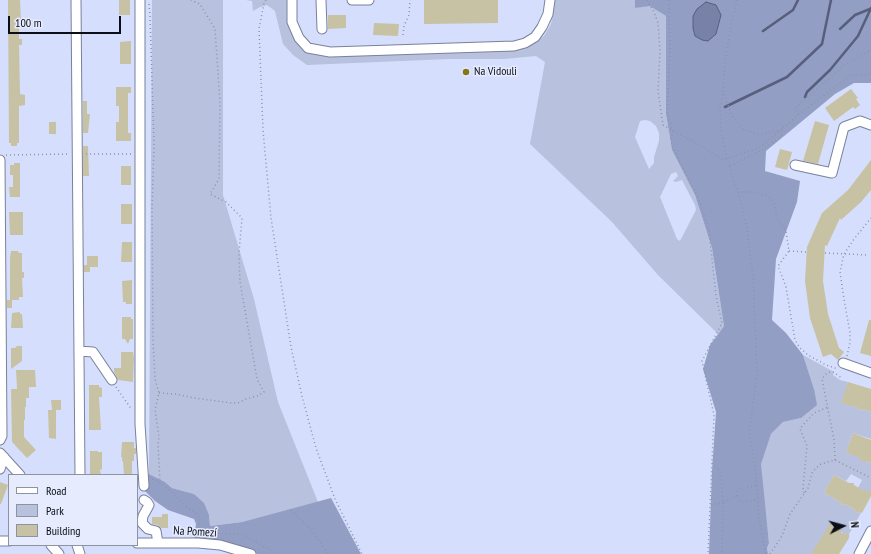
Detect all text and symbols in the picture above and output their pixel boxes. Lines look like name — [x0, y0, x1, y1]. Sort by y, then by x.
scale bar — [10, 8, 123, 34]
text: 100 m — [15, 15, 42, 30]
place label: Na Vidouli — [474, 65, 517, 79]
marker: Na Vidouli — [461, 67, 471, 77]
legend — [8, 474, 138, 546]
text: Road — [46, 483, 66, 498]
text: Park — [46, 503, 64, 518]
north arrow — [823, 506, 863, 546]
text: N — [848, 521, 862, 528]
text: Building — [46, 523, 81, 538]
street label: Na Pomezí — [173, 524, 217, 540]

